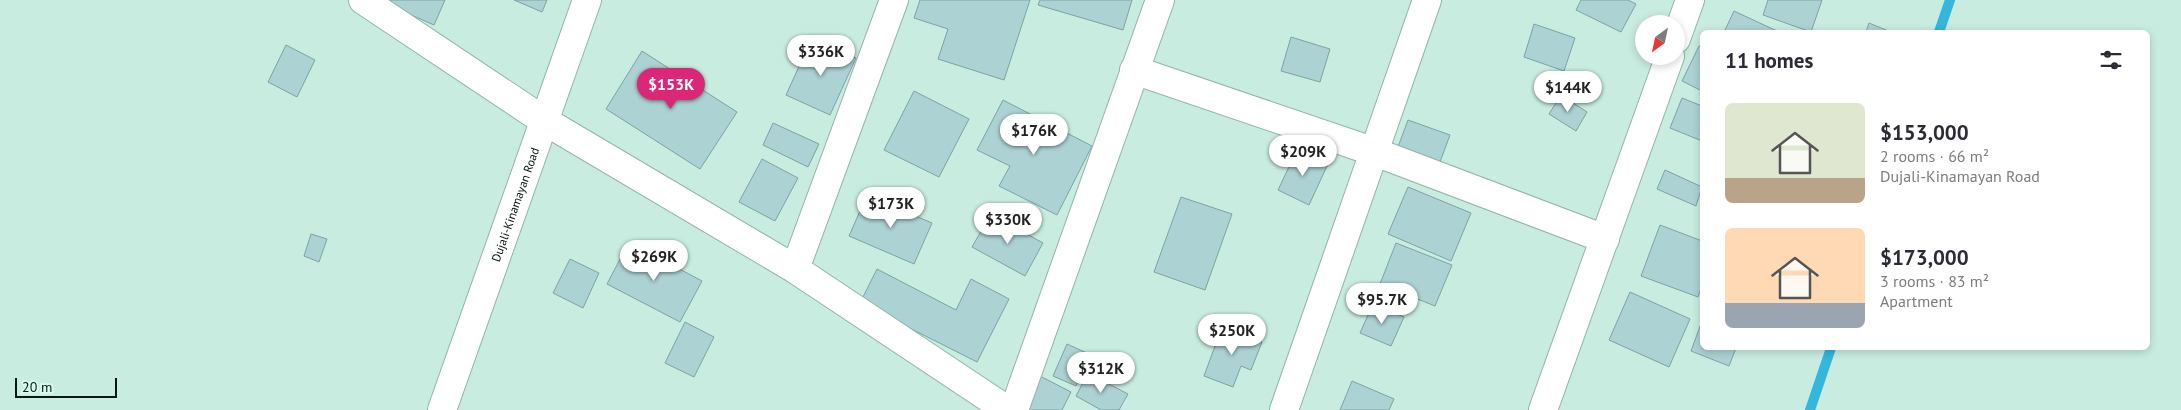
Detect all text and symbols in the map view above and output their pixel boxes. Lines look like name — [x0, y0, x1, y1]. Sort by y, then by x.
north arrow — [1635, 15, 1685, 65]
map controls — [1635, 15, 1685, 65]
pin: $336K — [786, 34, 856, 77]
text: $336K — [798, 41, 844, 61]
icon: filters — [2097, 46, 2125, 74]
text: 11 homes — [1725, 47, 1813, 74]
pin: $153K — [636, 68, 706, 110]
pin: $144K — [1533, 70, 1603, 113]
text: $153K — [648, 74, 694, 94]
text: $144K — [1545, 77, 1591, 97]
pin: $176K — [999, 114, 1069, 156]
text: $153,000 — [1880, 119, 1969, 146]
text: $176K — [1011, 120, 1057, 140]
icon: home — [1765, 123, 1825, 183]
pin: $209K — [1268, 134, 1338, 177]
text: $209K — [1280, 141, 1326, 161]
street label: Dujali-Kinamayan Road — [488, 145, 542, 264]
text: 2 rooms · 66 m² — [1880, 146, 1989, 166]
text: Dujali-Kinamayan Road — [1880, 166, 2040, 186]
pin: $173K — [856, 186, 926, 229]
text: $173K — [868, 193, 914, 213]
pin: $330K — [973, 202, 1043, 245]
text: $330K — [985, 209, 1031, 229]
pin: $269K — [619, 240, 689, 282]
text: $173,000 — [1880, 244, 1969, 271]
text: $269K — [631, 246, 677, 266]
icon: home — [1765, 248, 1825, 308]
text: 3 rooms · 83 m² — [1880, 271, 1989, 291]
pin: $95.7K — [1341, 282, 1423, 325]
text: $95.7K — [1357, 289, 1407, 309]
text: Apartment — [1880, 291, 1953, 311]
pin: $250K — [1197, 314, 1267, 356]
text: $250K — [1209, 320, 1255, 340]
pin: $312K — [1066, 352, 1136, 394]
text: $312K — [1078, 358, 1124, 378]
scale bar — [15, 375, 118, 398]
text: 20 m — [22, 378, 52, 396]

